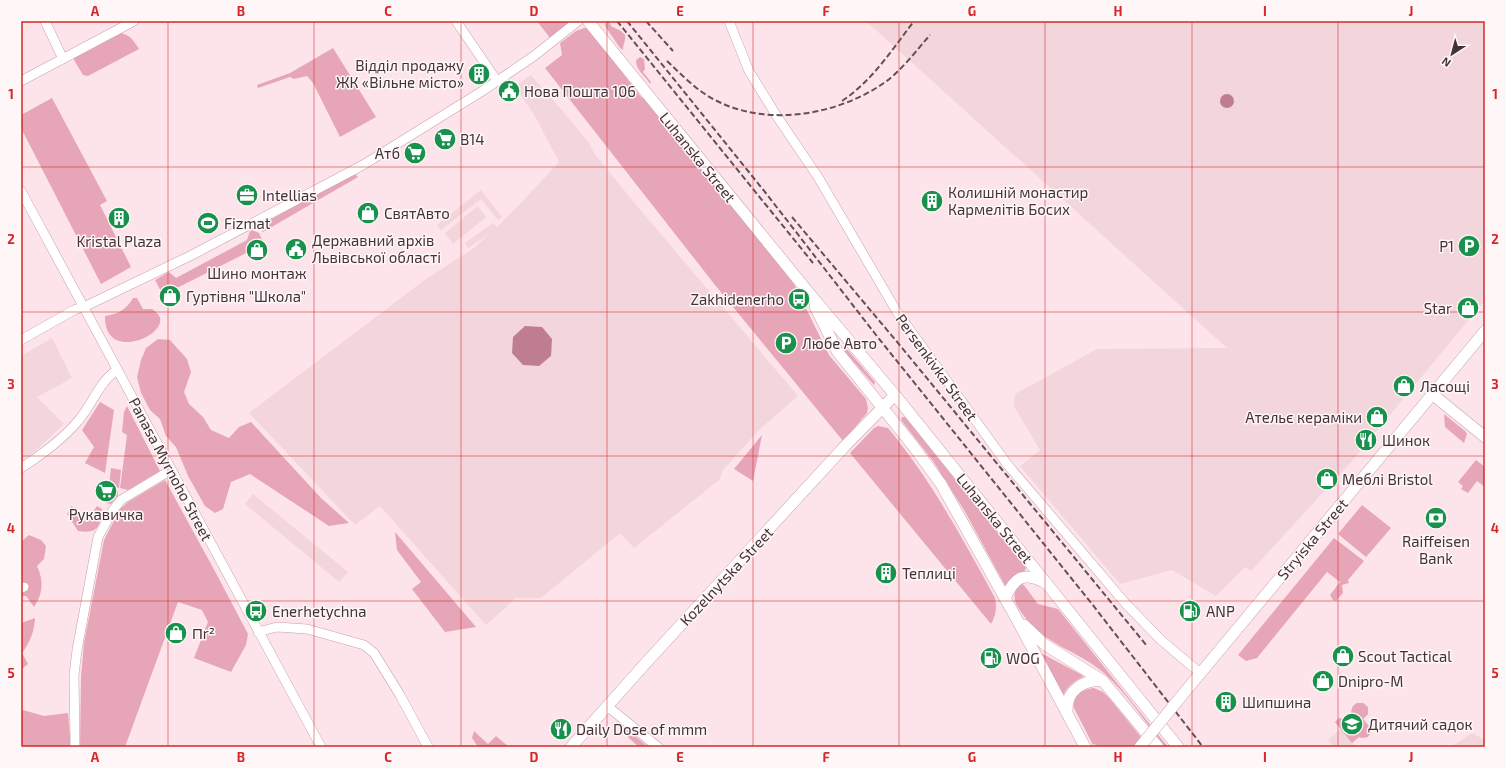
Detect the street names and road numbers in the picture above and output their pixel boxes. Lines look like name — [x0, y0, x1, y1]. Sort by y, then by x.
street label: Luhanska Street — [656, 108, 740, 206]
street label: Persenkivka Street — [892, 310, 982, 424]
street label: Panasa Myrnoho Street — [126, 394, 217, 544]
street label: Luhanska Street — [953, 469, 1037, 567]
street label: Stryiska Street — [1273, 495, 1351, 583]
street label: Kozelnytska Street — [676, 523, 776, 629]

